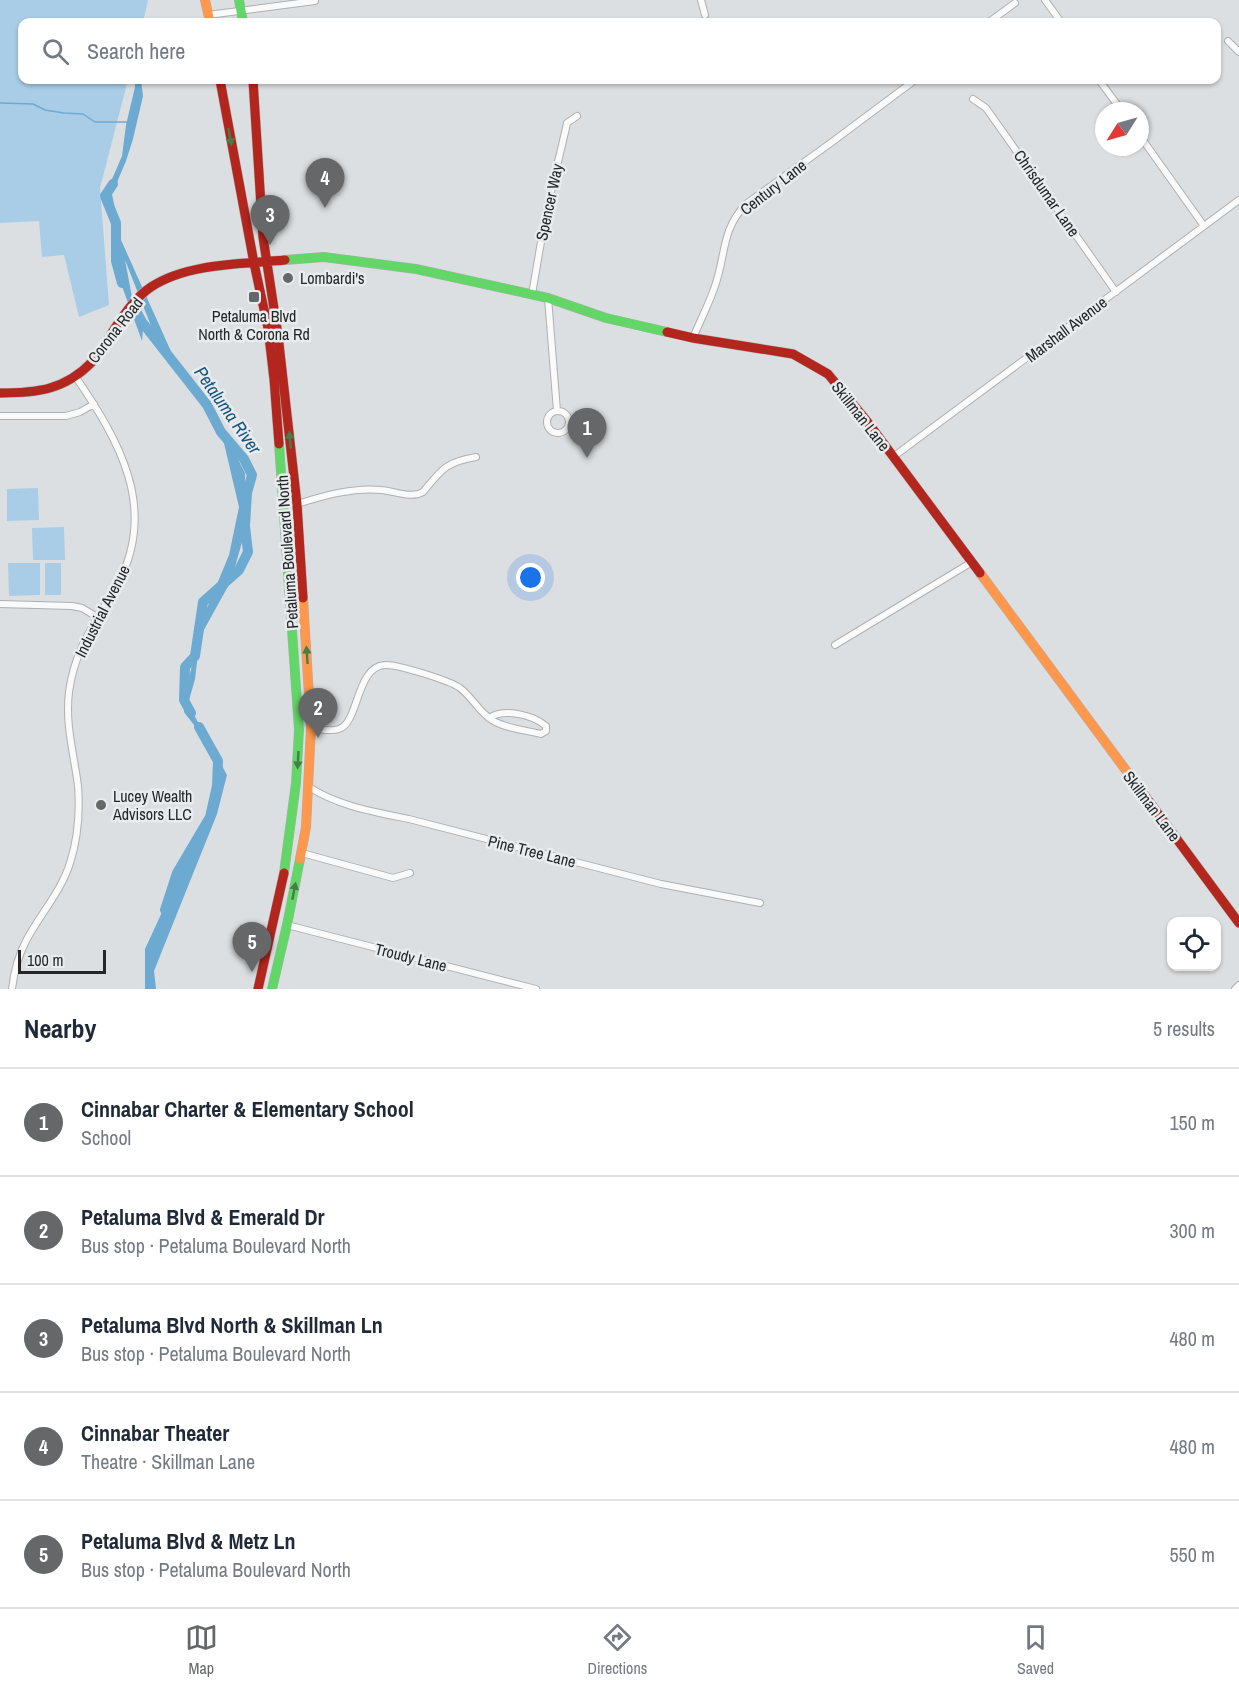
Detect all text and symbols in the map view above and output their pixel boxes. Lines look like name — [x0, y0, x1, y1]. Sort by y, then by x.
search box — [18, 18, 1221, 84]
icon: search — [39, 35, 72, 68]
text: Search here — [87, 36, 185, 66]
north arrow — [1095, 102, 1149, 156]
one-way arrow — [226, 128, 235, 147]
street label: Chrisdumar Lane — [1009, 145, 1085, 241]
street label: Century Lane — [735, 154, 811, 220]
pin: 4 — [306, 158, 344, 208]
street label: Spencer Way — [530, 161, 568, 243]
pin: 3 — [250, 196, 290, 245]
place label: Lombardi's — [300, 267, 365, 289]
marker: Lombardi's — [281, 271, 295, 285]
marker: Petaluma Blvd North & Corona Rd — [247, 290, 261, 304]
street label: Marshall Avenue — [1021, 291, 1111, 367]
street label: Corona Road — [82, 292, 148, 368]
place label: Petaluma Blvd North & Corona Rd — [198, 305, 310, 345]
water label: Petaluma River — [189, 361, 268, 460]
street label: Skillman Lane — [827, 376, 895, 456]
pin: 1 — [568, 408, 606, 458]
one-way arrow — [285, 431, 295, 450]
street label: Petaluma Boulevard North — [271, 474, 303, 630]
street label: Industrial Avenue — [69, 561, 135, 661]
your location — [516, 563, 545, 592]
one-way arrow — [302, 646, 311, 665]
pin: 2 — [298, 688, 338, 738]
one-way arrow — [293, 750, 302, 769]
street label: Skillman Lane — [1118, 766, 1186, 846]
place label: Lucey Wealth Advisors LLC — [112, 785, 192, 825]
marker: Lucey Wealth Advisors LLC — [94, 798, 108, 812]
street label: Pine Tree Lane — [486, 829, 578, 873]
one-way arrow — [290, 881, 299, 900]
map controls — [1167, 917, 1221, 971]
button: locate — [1167, 917, 1221, 971]
pin: 5 — [232, 922, 272, 972]
street label: Troudy Lane — [373, 937, 449, 977]
scale bar — [18, 947, 106, 974]
text: 100 m — [27, 949, 63, 971]
text: Nearby — [24, 1011, 96, 1046]
text: 5 results — [1153, 1015, 1215, 1042]
text: Cinnabar Charter & Elementary School — [81, 1094, 414, 1124]
text: 1 — [39, 1109, 48, 1136]
text: 150 m — [1169, 1109, 1215, 1136]
text: School — [81, 1124, 131, 1151]
text: Petaluma Blvd & Emerald Dr — [81, 1202, 325, 1232]
text: 2 — [39, 1217, 48, 1244]
text: 300 m — [1169, 1217, 1215, 1244]
text: Bus stop · Petaluma Boulevard North — [81, 1232, 351, 1259]
text: Petaluma Blvd North & Skillman Ln — [81, 1310, 383, 1340]
text: 3 — [39, 1325, 48, 1352]
text: 480 m — [1169, 1325, 1215, 1352]
text: Bus stop · Petaluma Boulevard North — [81, 1340, 351, 1367]
text: Cinnabar Theater — [81, 1418, 229, 1448]
text: 4 — [39, 1433, 48, 1460]
text: 480 m — [1169, 1433, 1215, 1460]
text: Theatre · Skillman Lane — [81, 1448, 255, 1475]
text: Petaluma Blvd & Metz Ln — [81, 1526, 296, 1556]
text: 5 — [39, 1541, 48, 1568]
text: 550 m — [1169, 1541, 1215, 1568]
text: Bus stop · Petaluma Boulevard North — [81, 1556, 351, 1583]
tab: Map — [185, 1621, 218, 1679]
tab: Directions — [587, 1621, 647, 1679]
tab: Saved — [1017, 1621, 1054, 1679]

